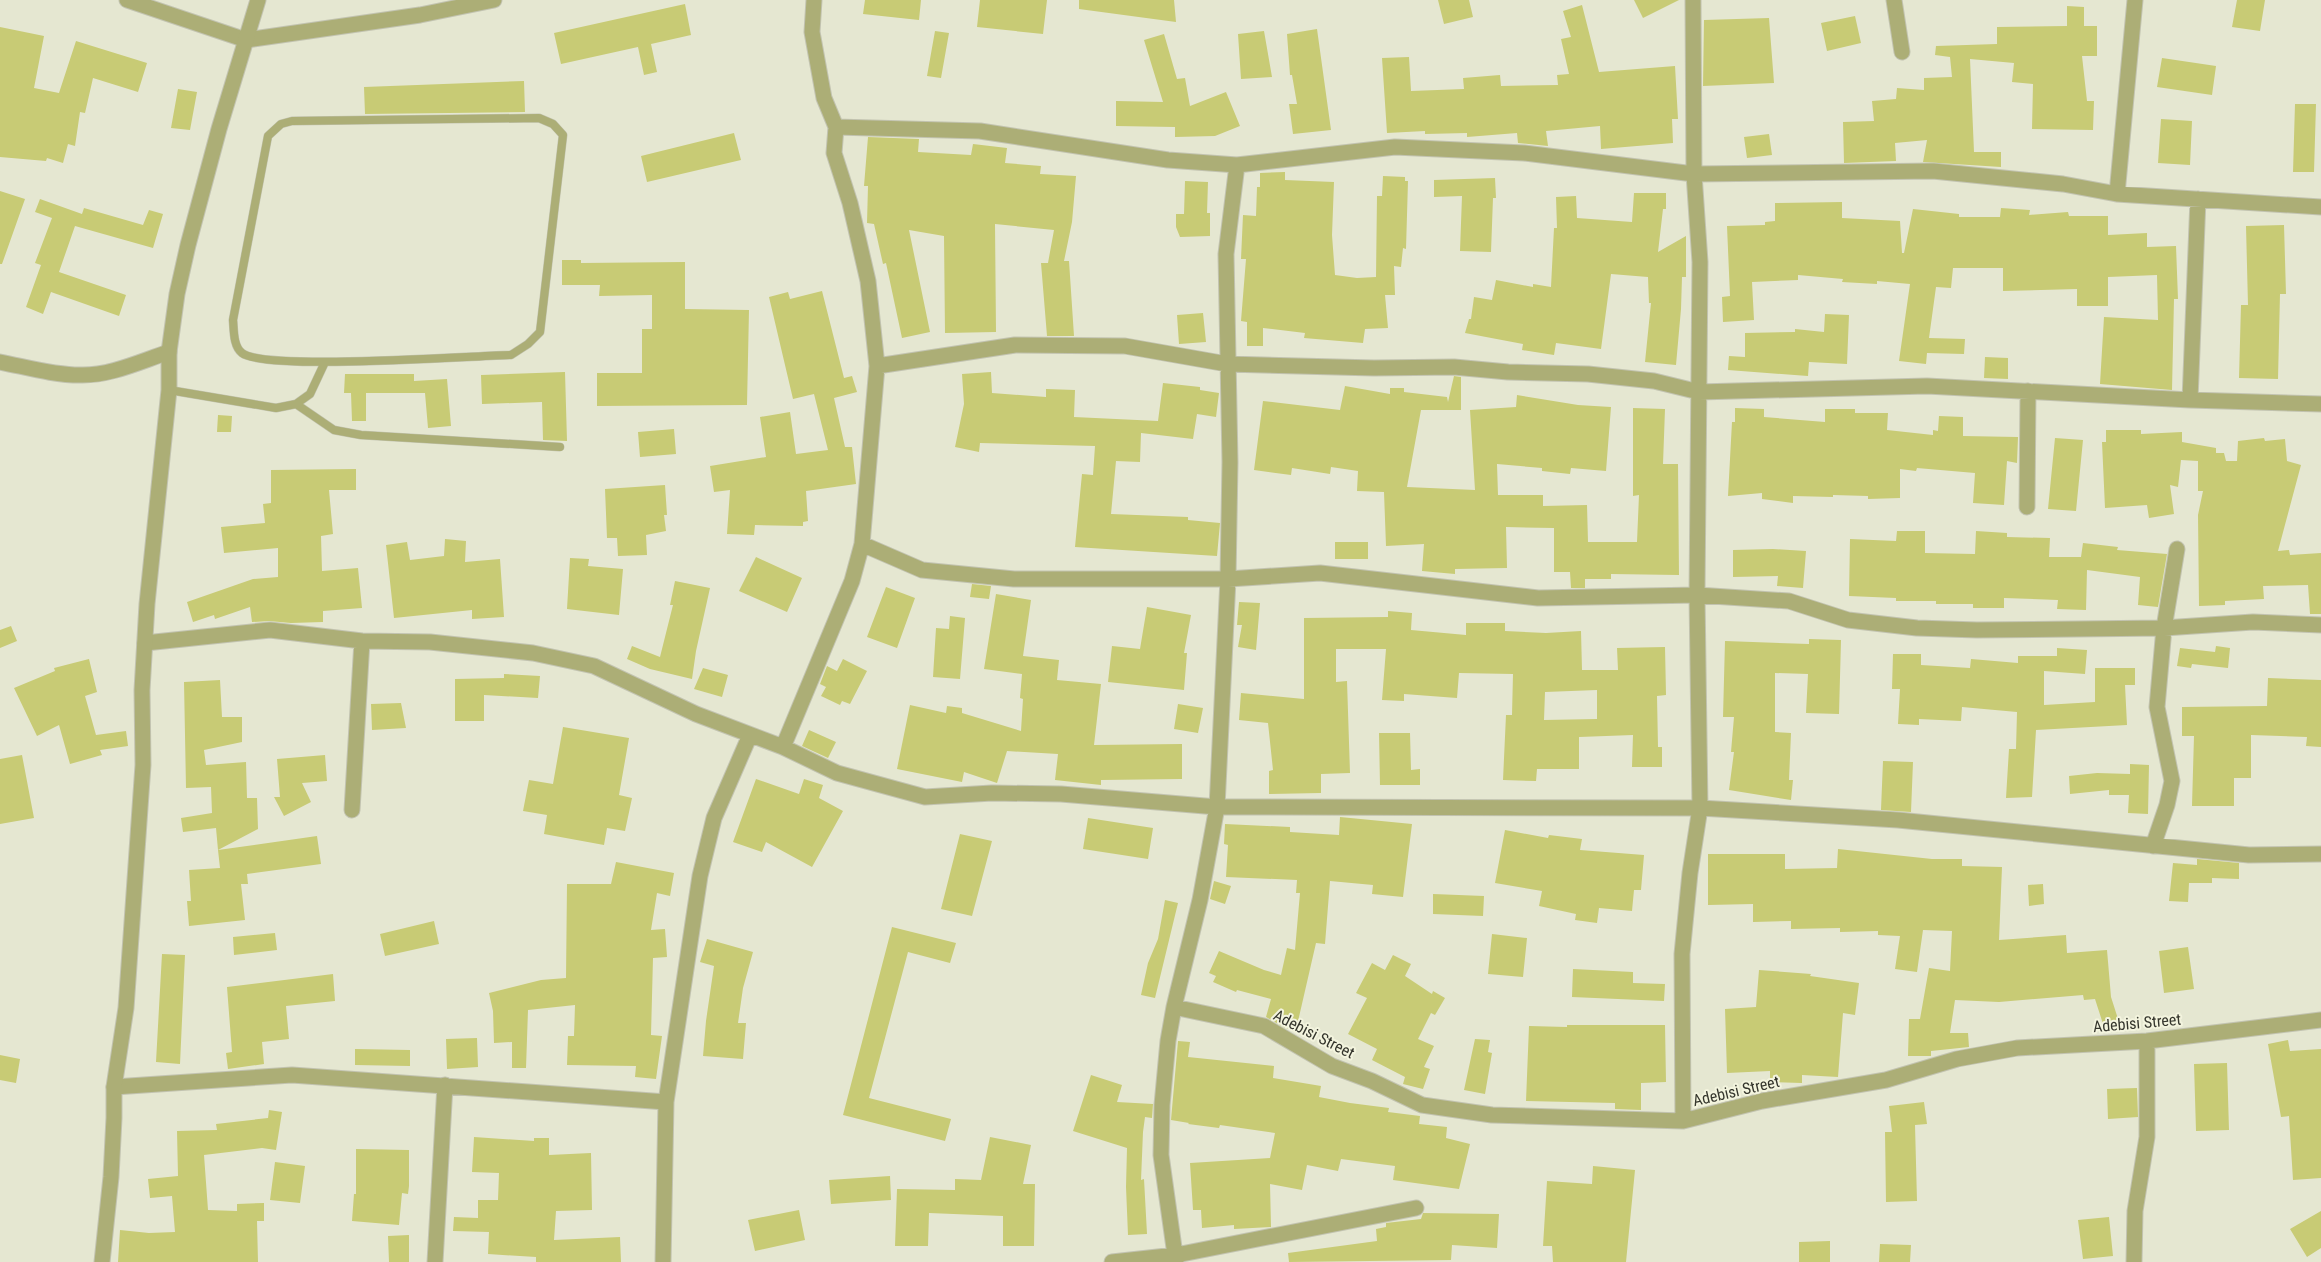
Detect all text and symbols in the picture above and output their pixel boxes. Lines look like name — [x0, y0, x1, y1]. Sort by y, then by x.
street label: Adebisi Street — [1270, 1005, 1358, 1063]
street label: Adebisi Street — [2092, 1010, 2182, 1036]
street label: Adebisi Street — [1691, 1072, 1781, 1110]

